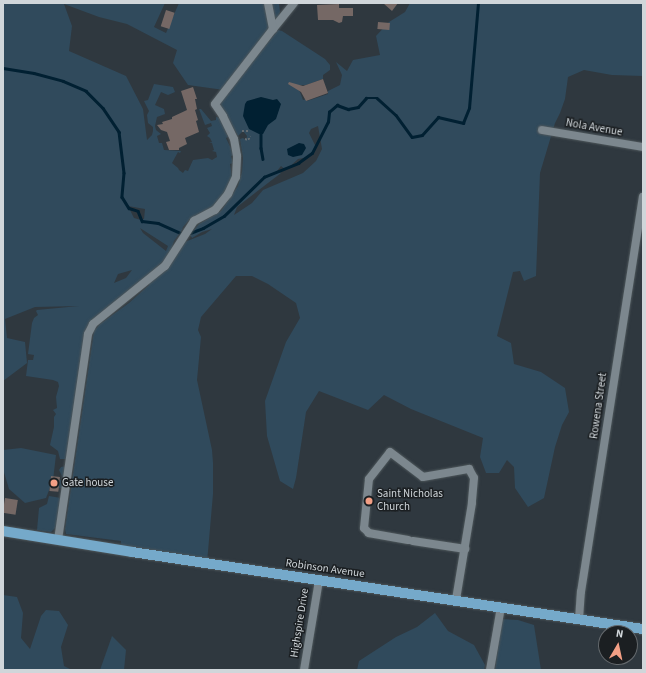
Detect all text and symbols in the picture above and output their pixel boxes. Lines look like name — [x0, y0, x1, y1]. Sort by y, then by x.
street label: Nola Avenue — [565, 117, 623, 139]
street label: Rowena Street — [588, 372, 610, 440]
place label: Gate house — [62, 476, 113, 490]
marker: Gate house — [49, 478, 59, 488]
place label: Saint Nicholas Church — [377, 488, 443, 514]
marker: Saint Nicholas Church — [364, 496, 374, 506]
street label: Robinson Avenue — [285, 557, 365, 581]
street label: Highspire Drive — [288, 587, 312, 659]
north arrow — [598, 625, 638, 665]
text: N — [615, 626, 625, 642]

